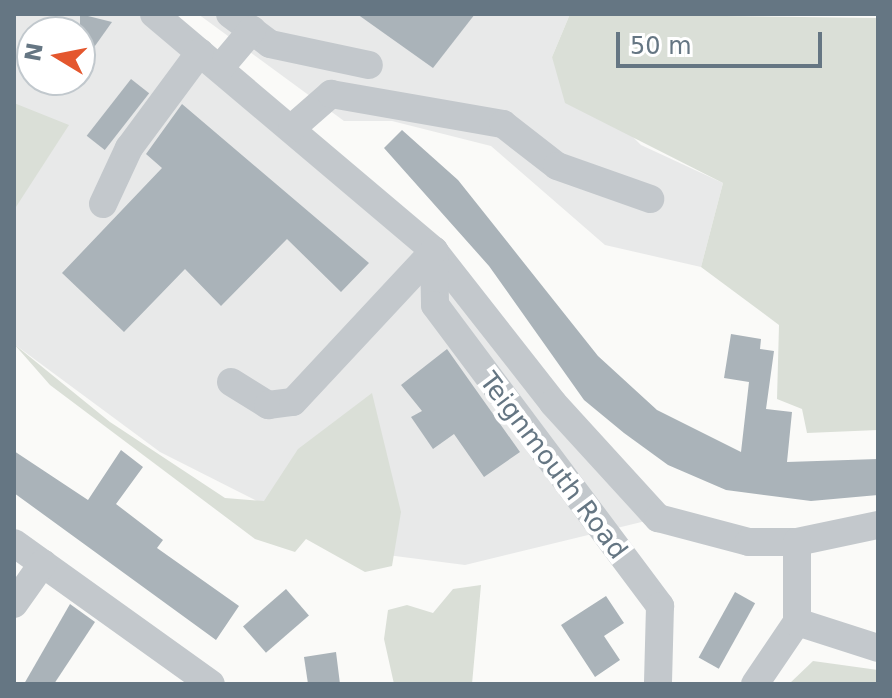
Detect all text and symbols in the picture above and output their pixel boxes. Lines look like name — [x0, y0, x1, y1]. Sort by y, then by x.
north arrow — [16, 16, 96, 96]
scale bar — [620, 16, 826, 66]
text: 50 m — [630, 32, 692, 60]
text: N — [20, 41, 48, 63]
street label: Teignmouth Road — [473, 367, 633, 565]

